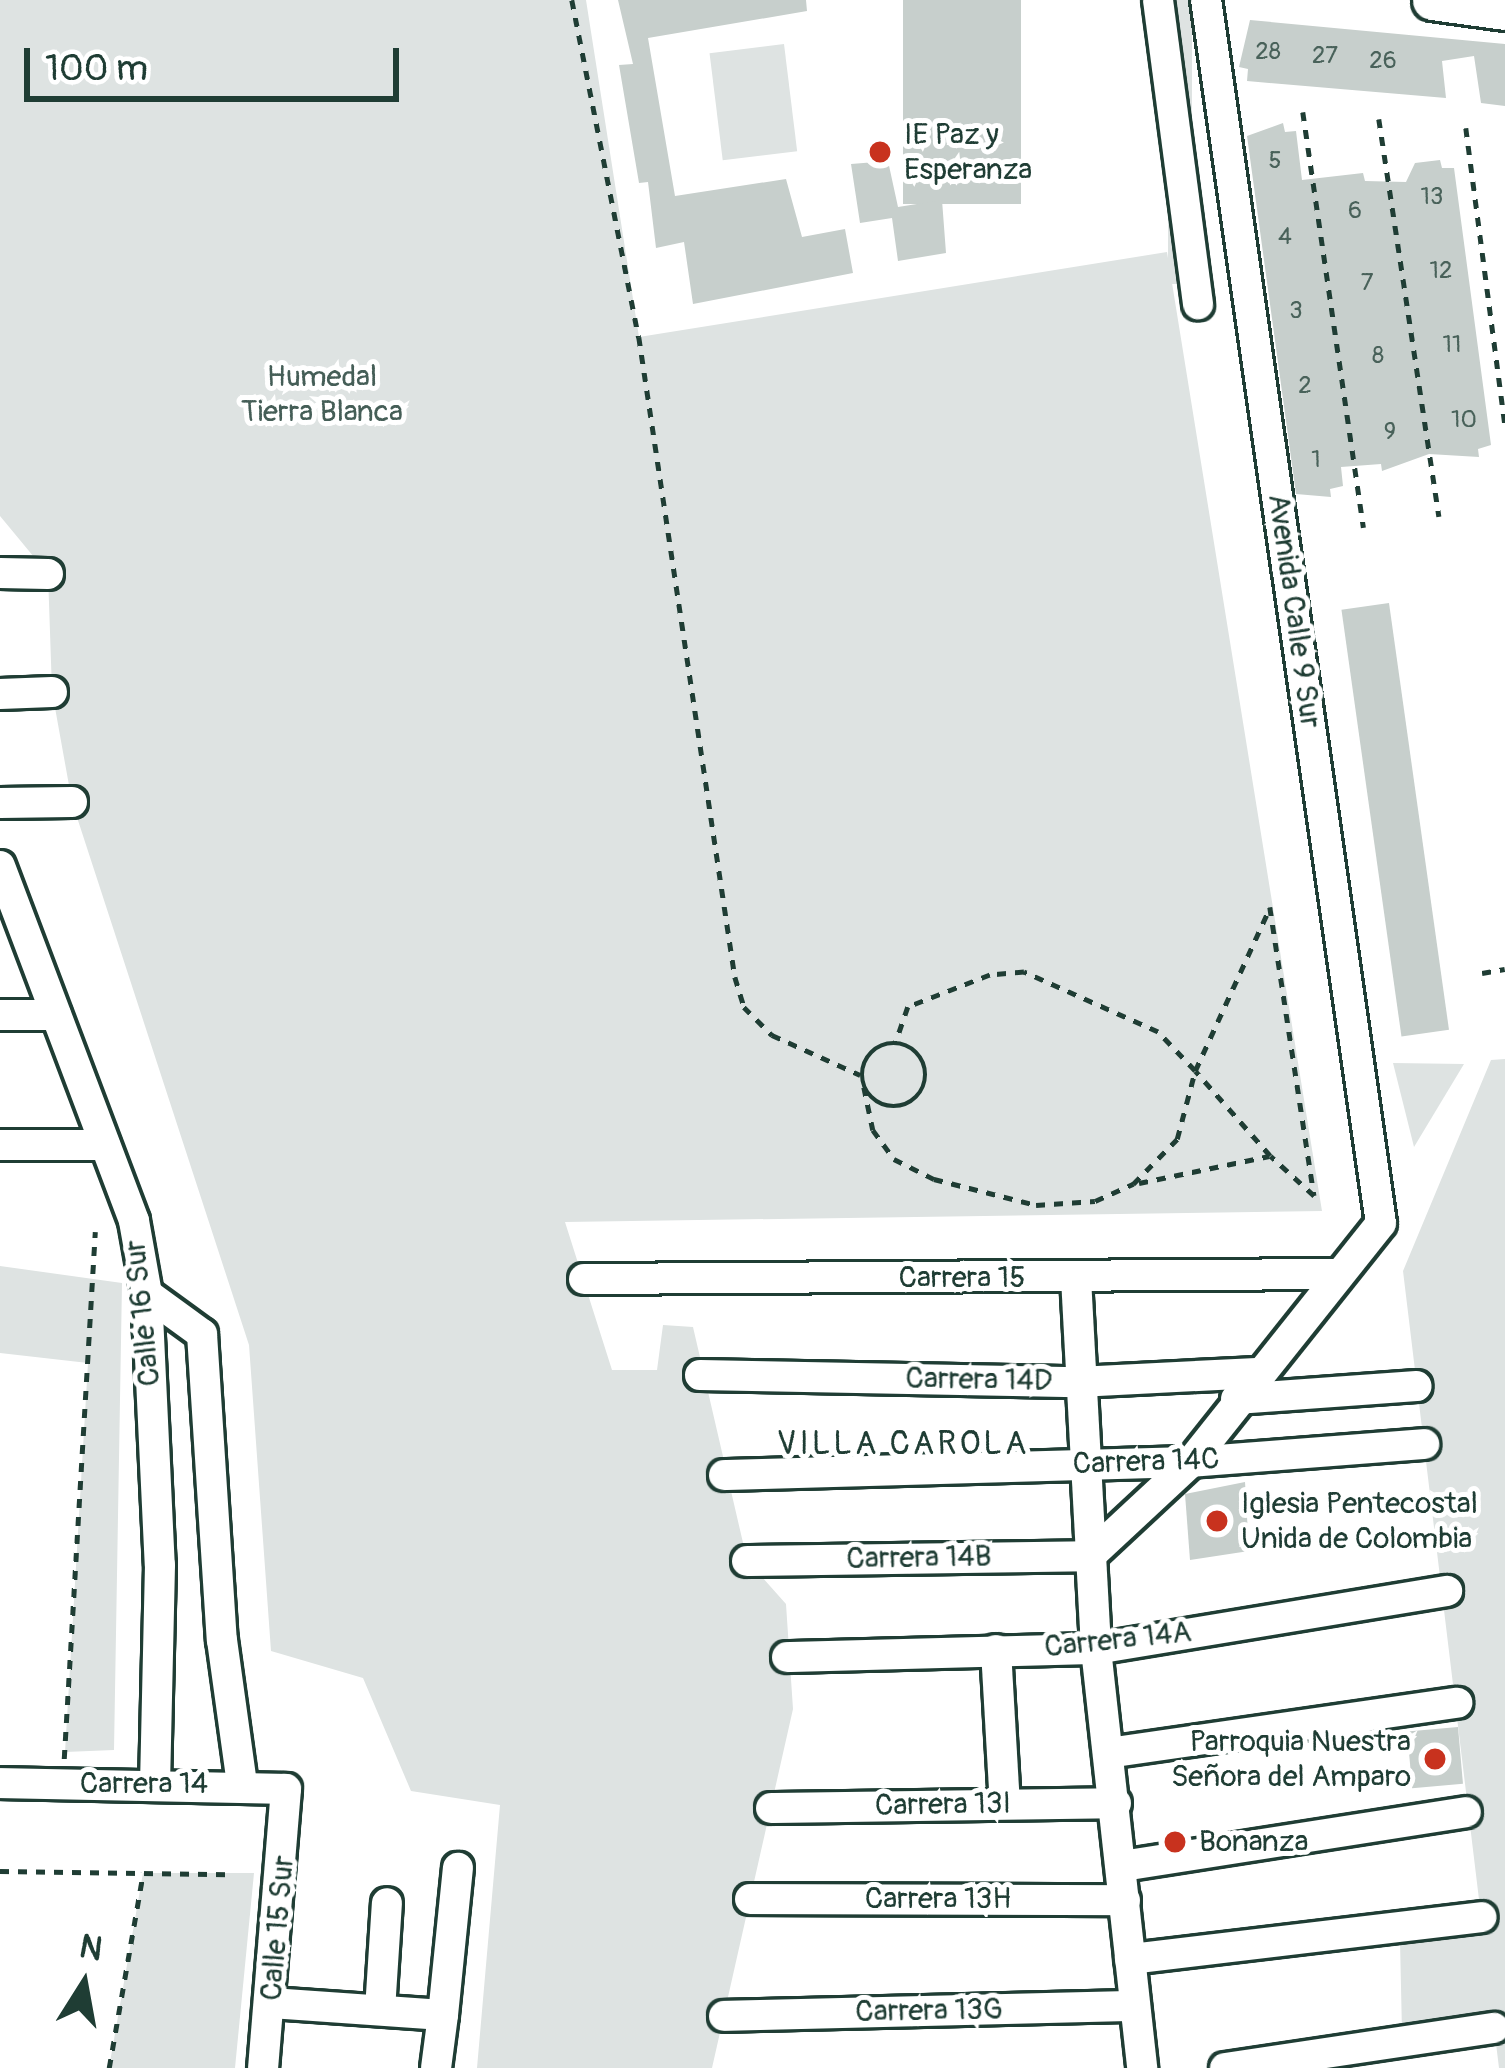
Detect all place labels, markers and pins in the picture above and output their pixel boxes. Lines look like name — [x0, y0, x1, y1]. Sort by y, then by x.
place label: IE Paz y Esperanza — [904, 117, 1032, 188]
marker: IE Paz y Esperanza — [867, 139, 893, 165]
place label: Iglesia Pentecostal Unida de Colombia — [1241, 1486, 1478, 1556]
marker: Iglesia Pentecostal Unida de Colombia — [1204, 1508, 1230, 1534]
place label: Parroquia Nuestra Señora del Amparo — [1171, 1724, 1411, 1794]
marker: Parroquia Nuestra Señora del Amparo — [1422, 1746, 1448, 1772]
place label: Bonanza — [1199, 1824, 1308, 1860]
marker: Bonanza — [1162, 1829, 1188, 1855]

